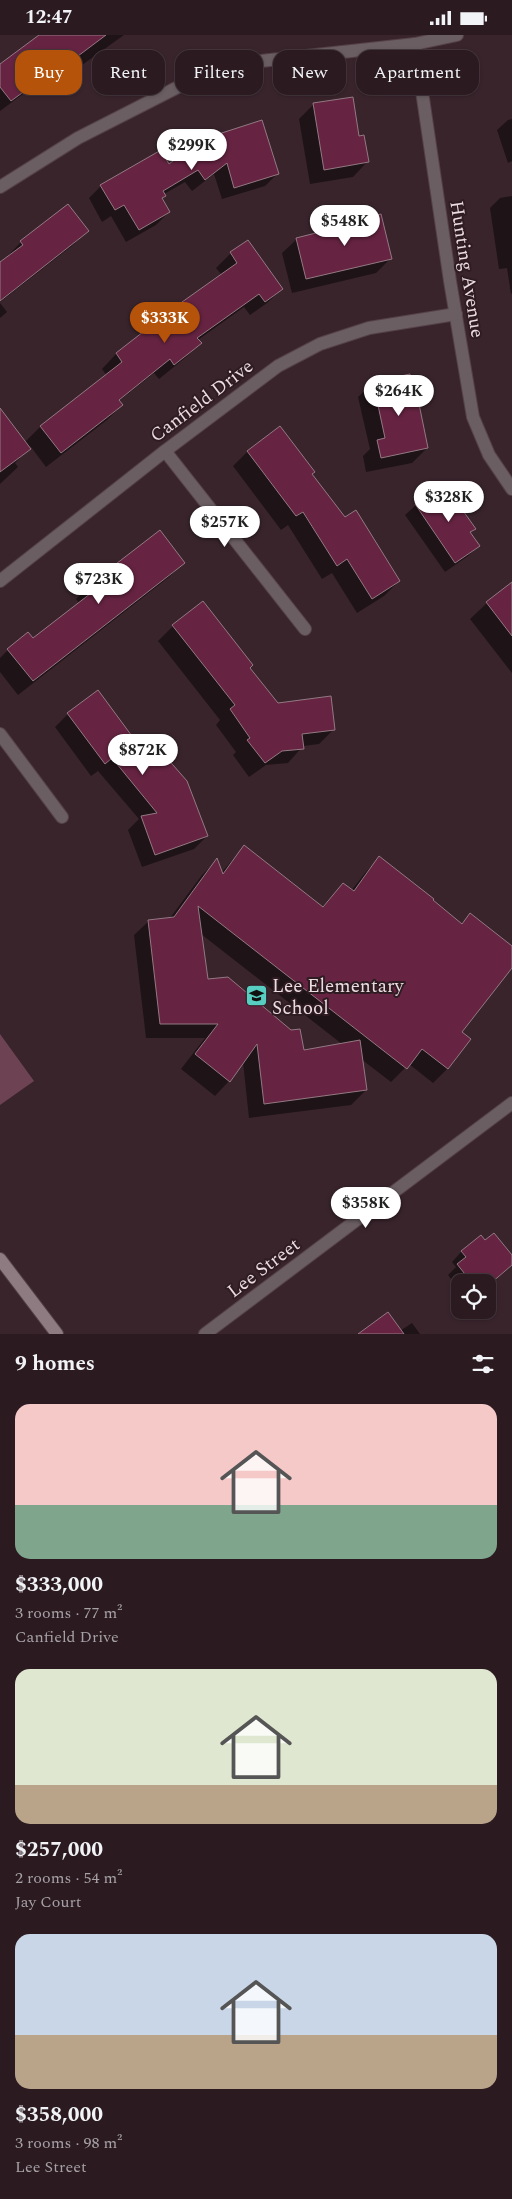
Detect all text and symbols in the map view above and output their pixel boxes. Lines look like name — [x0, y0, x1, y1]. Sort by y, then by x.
text: 12:47 — [25, 3, 73, 32]
chip: Buy — [15, 50, 82, 95]
chip: Rent — [92, 50, 165, 95]
chip: Filters — [175, 50, 263, 95]
chip: New — [273, 50, 346, 95]
chip: Apartment — [356, 50, 479, 95]
pin: $299K — [157, 129, 227, 171]
text: $299K — [168, 133, 216, 157]
street label: Hunting Avenue — [441, 199, 492, 340]
pin: $548K — [310, 205, 380, 247]
text: $548K — [321, 209, 369, 233]
pin: $333K — [130, 301, 200, 344]
text: $333K — [141, 306, 189, 330]
street label: Canfield Drive — [144, 353, 260, 450]
pin: $264K — [364, 375, 434, 417]
text: $264K — [375, 379, 423, 403]
pin: $328K — [414, 481, 484, 523]
text: $328K — [425, 485, 473, 509]
pin: $257K — [190, 505, 260, 548]
text: $257K — [201, 510, 249, 534]
pin: $723K — [64, 563, 134, 605]
text: $723K — [75, 567, 123, 591]
pin: $872K — [108, 733, 178, 776]
text: $872K — [119, 738, 167, 762]
place label: Lee Elementary School — [272, 972, 404, 1023]
school or university icon: Lee Elementary School — [244, 984, 268, 1008]
pin: $358K — [331, 1187, 401, 1229]
text: $358K — [342, 1191, 390, 1215]
street label: Lee Street — [221, 1231, 307, 1305]
map controls — [451, 1274, 496, 1319]
button: locate — [451, 1274, 496, 1319]
text: 9 homes — [15, 1348, 95, 1380]
icon: filters — [469, 1350, 497, 1378]
icon: home — [211, 1437, 301, 1527]
text: $333,000 — [15, 1569, 103, 1601]
text: 3 rooms · 77 m² — [15, 1601, 122, 1625]
text: Canfield Drive — [15, 1625, 119, 1649]
icon: home — [211, 1702, 301, 1792]
text: $257,000 — [15, 1834, 103, 1866]
text: 2 rooms · 54 m² — [15, 1866, 122, 1890]
text: Jay Court — [15, 1890, 81, 1914]
icon: home — [211, 1967, 301, 2057]
text: $358,000 — [15, 2099, 103, 2131]
text: 3 rooms · 98 m² — [15, 2131, 122, 2155]
text: Lee Street — [15, 2155, 87, 2179]

